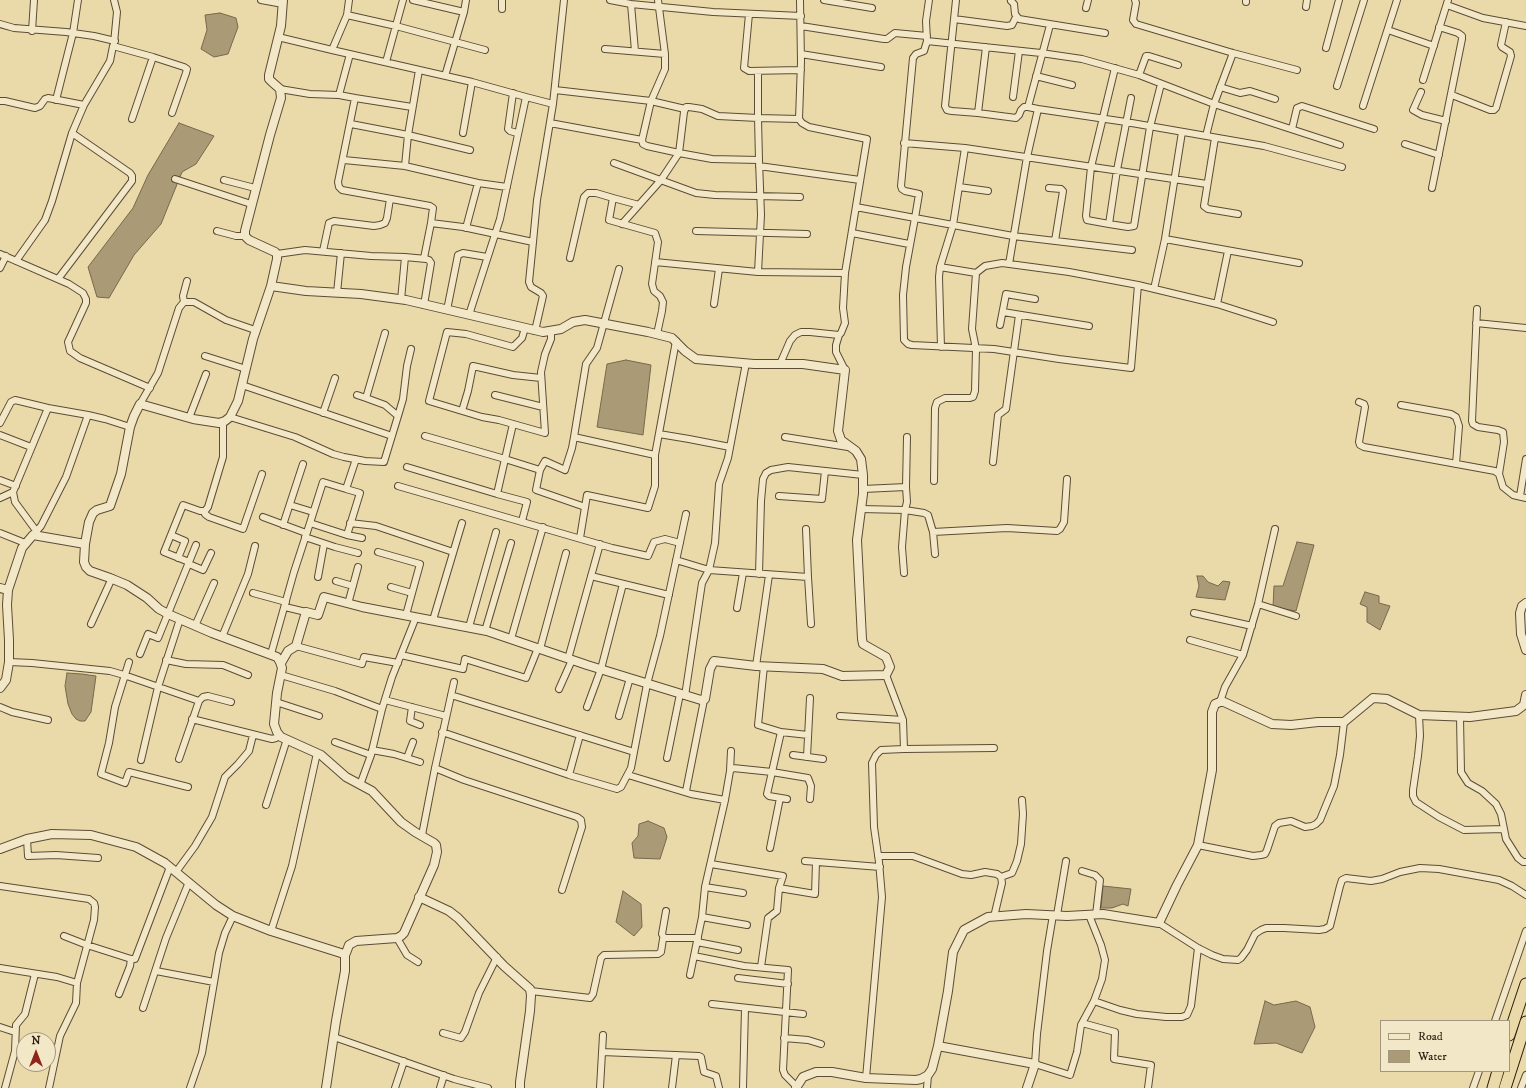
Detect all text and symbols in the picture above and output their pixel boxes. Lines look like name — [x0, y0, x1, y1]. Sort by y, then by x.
legend — [1380, 1020, 1510, 1072]
text: Road — [1418, 1029, 1443, 1044]
north arrow — [16, 1032, 56, 1072]
text: N — [31, 1034, 41, 1048]
text: Water — [1418, 1049, 1447, 1064]

